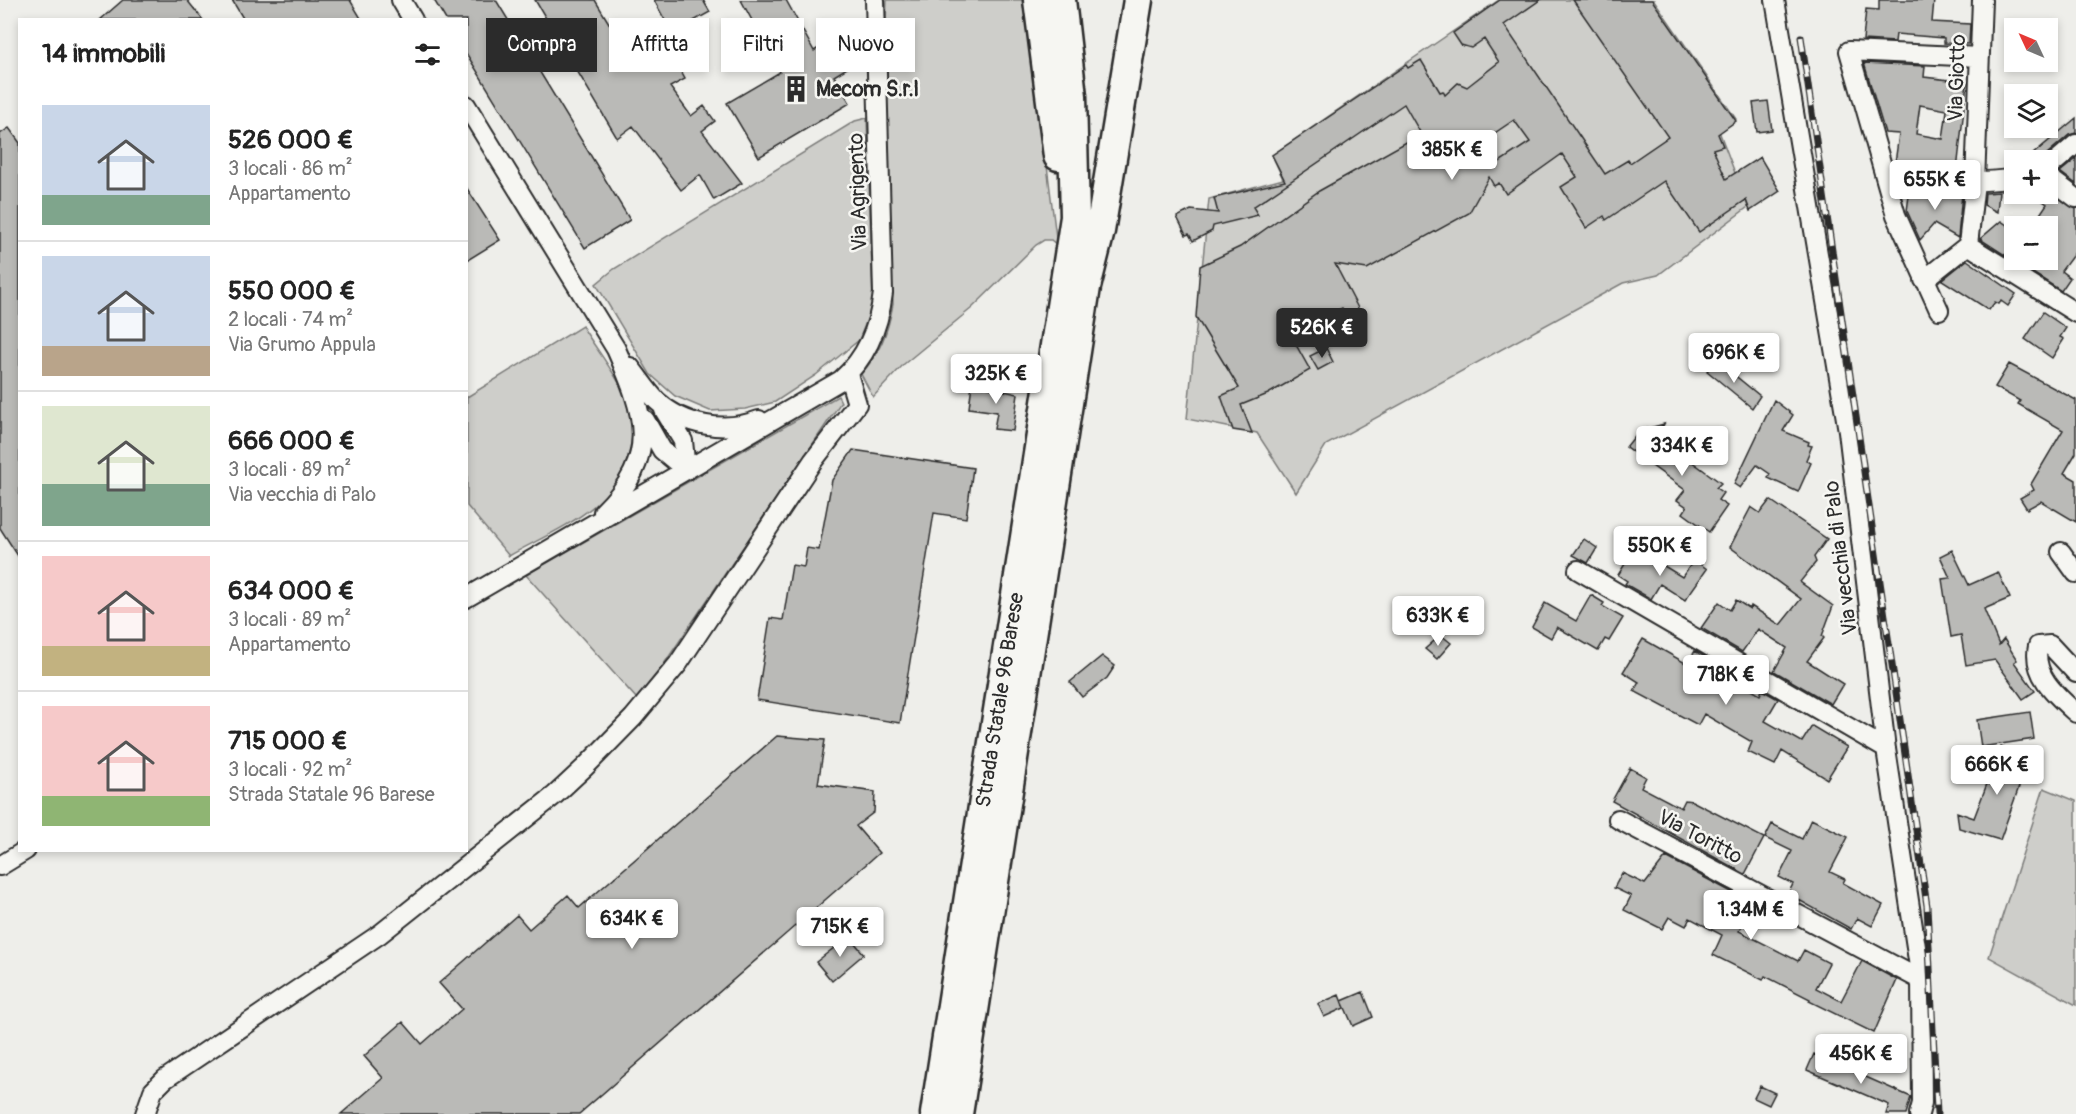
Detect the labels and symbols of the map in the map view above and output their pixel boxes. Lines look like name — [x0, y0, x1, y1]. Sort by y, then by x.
north arrow — [2004, 18, 2058, 72]
street label: Via Giotto — [1942, 34, 1972, 122]
building icon: Mecom S.r.l — [781, 74, 811, 104]
place label: Mecom S.r.l — [816, 76, 919, 103]
pin: 385K € — [1403, 130, 1501, 181]
street label: Via Agrigento — [842, 133, 874, 251]
pin: 655K € — [1886, 160, 1984, 211]
pin: 526K € — [1273, 308, 1371, 359]
pin: 696K € — [1685, 333, 1783, 384]
pin: 325K € — [947, 354, 1045, 405]
pin: 334K € — [1633, 426, 1731, 477]
street label: Via vecchia di Palo — [1818, 479, 1864, 637]
pin: 550K € — [1611, 526, 1709, 577]
street label: Strada Statale 96 Barese — [970, 590, 1030, 809]
pin: 633K € — [1389, 596, 1487, 647]
pin: 718K € — [1677, 655, 1775, 706]
pin: 666K € — [1948, 745, 2046, 796]
street label: Via Toritto — [1653, 803, 1747, 871]
pin: 1.34M € — [1696, 890, 1806, 941]
pin: 634K € — [583, 899, 681, 950]
pin: 715K € — [791, 907, 889, 958]
pin: 456K € — [1812, 1034, 1910, 1085]

